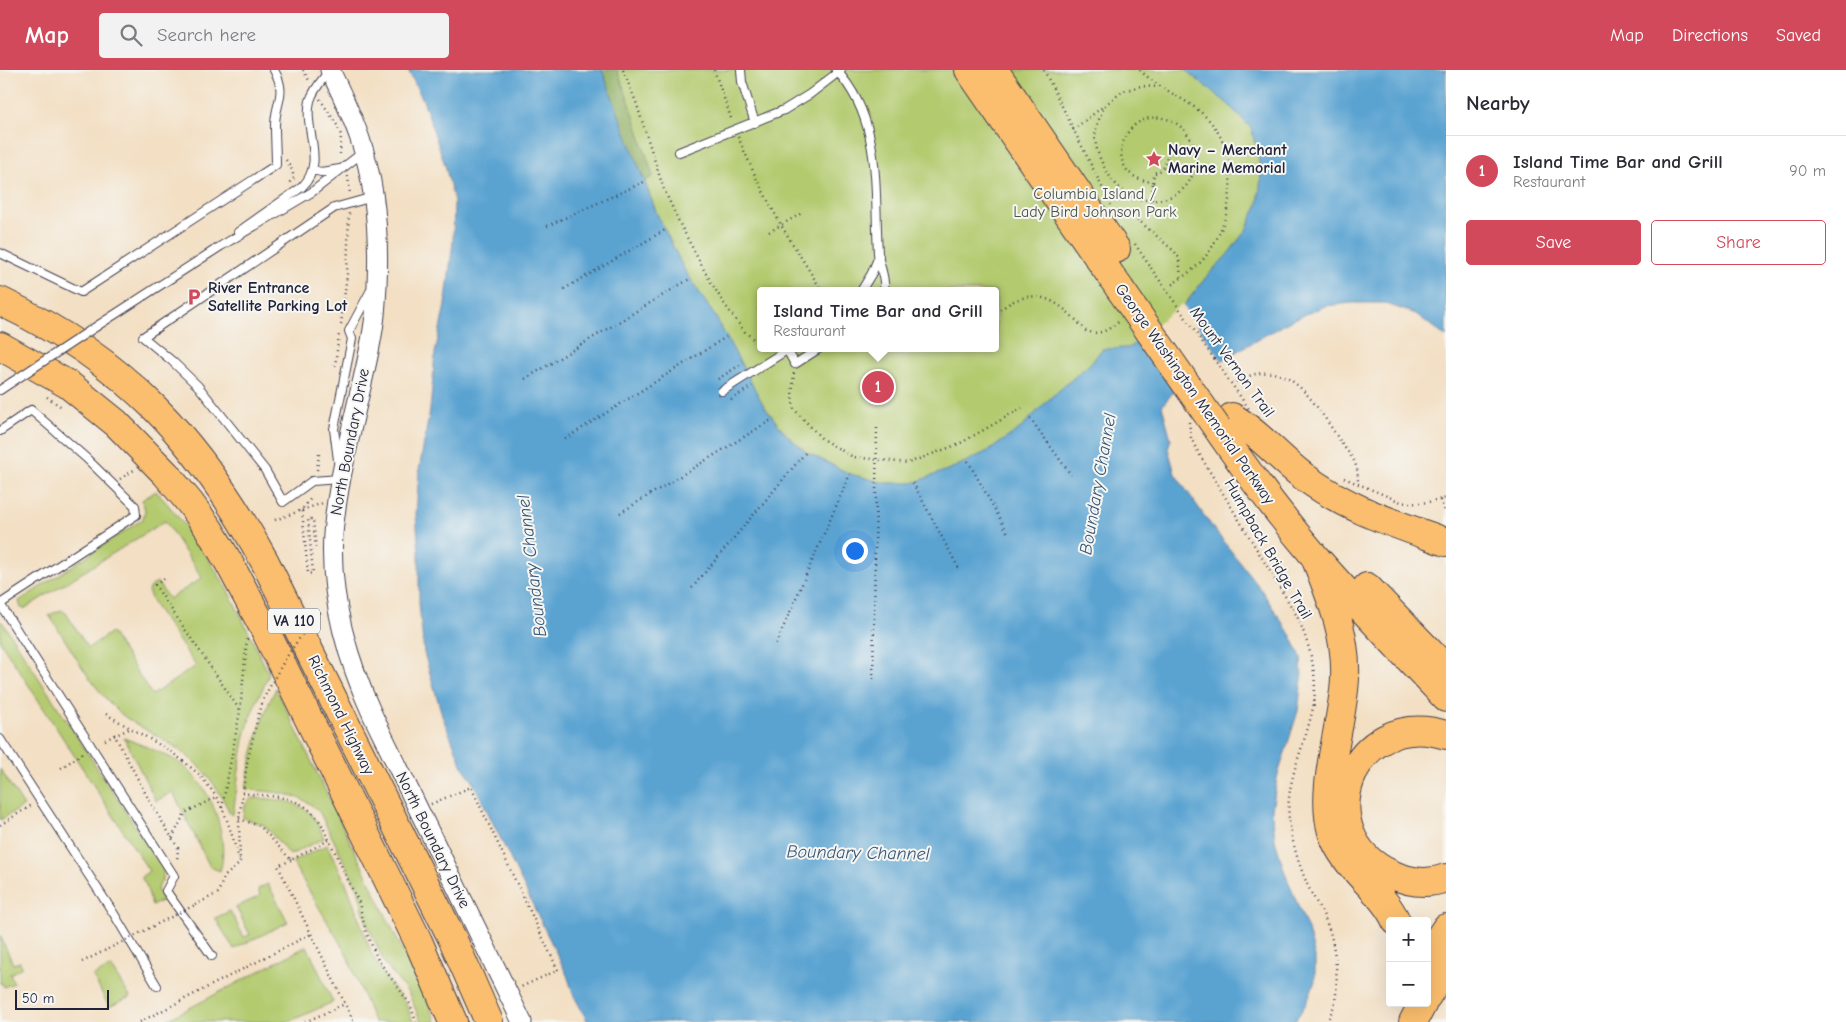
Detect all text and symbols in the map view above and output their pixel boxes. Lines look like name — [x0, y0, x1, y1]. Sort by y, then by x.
search box — [99, 13, 449, 58]
text: Map — [25, 21, 69, 49]
icon: search — [117, 21, 145, 49]
text: Search here — [157, 24, 256, 46]
text: Map — [1610, 25, 1644, 46]
text: Directions — [1672, 25, 1748, 46]
text: Saved — [1776, 25, 1821, 46]
text: Nearby — [1466, 91, 1530, 115]
place label: Navy – Merchant Marine Memorial — [1168, 141, 1288, 177]
place icon: Navy – Merchant Marine Memorial — [1144, 149, 1164, 169]
text: Island Time Bar and Grill — [1513, 151, 1723, 173]
text: 1 — [1479, 162, 1485, 180]
text: 90 m — [1789, 162, 1826, 180]
text: Restaurant — [1513, 173, 1585, 191]
park label: Columbia Island / Lady Bird Johnson Park — [1013, 185, 1177, 221]
button: Save — [1466, 220, 1641, 265]
button: Share — [1651, 220, 1826, 265]
place label: River Entrance Satellite Parking Lot — [208, 279, 348, 315]
street label: George Washington Memorial Parkway — [1112, 280, 1279, 508]
parking icon: River Entrance Satellite Parking Lot — [184, 287, 204, 307]
popup — [757, 287, 999, 352]
text: Island Time Bar and Grill — [773, 300, 983, 322]
street label: Mount Vernon Trail — [1186, 303, 1278, 421]
text: Restaurant — [773, 322, 845, 340]
street label: North Boundary Drive — [327, 367, 373, 517]
pin: 1 — [862, 368, 894, 406]
water label: Boundary Channel — [1075, 411, 1121, 556]
street label: Humpback Bridge Trail — [1220, 476, 1316, 622]
water label: Boundary Channel — [513, 493, 551, 638]
your location — [842, 538, 868, 564]
road number: VA 110 — [268, 608, 320, 634]
street label: Richmond Highway — [304, 652, 378, 778]
street label: North Boundary Drive — [392, 769, 474, 911]
water label: Boundary Channel — [786, 841, 931, 865]
map controls — [1386, 917, 1431, 1007]
button: + — [1386, 917, 1431, 962]
button: − — [1386, 962, 1431, 1007]
scale bar — [15, 987, 109, 1010]
text: 50 m — [22, 990, 54, 1007]

